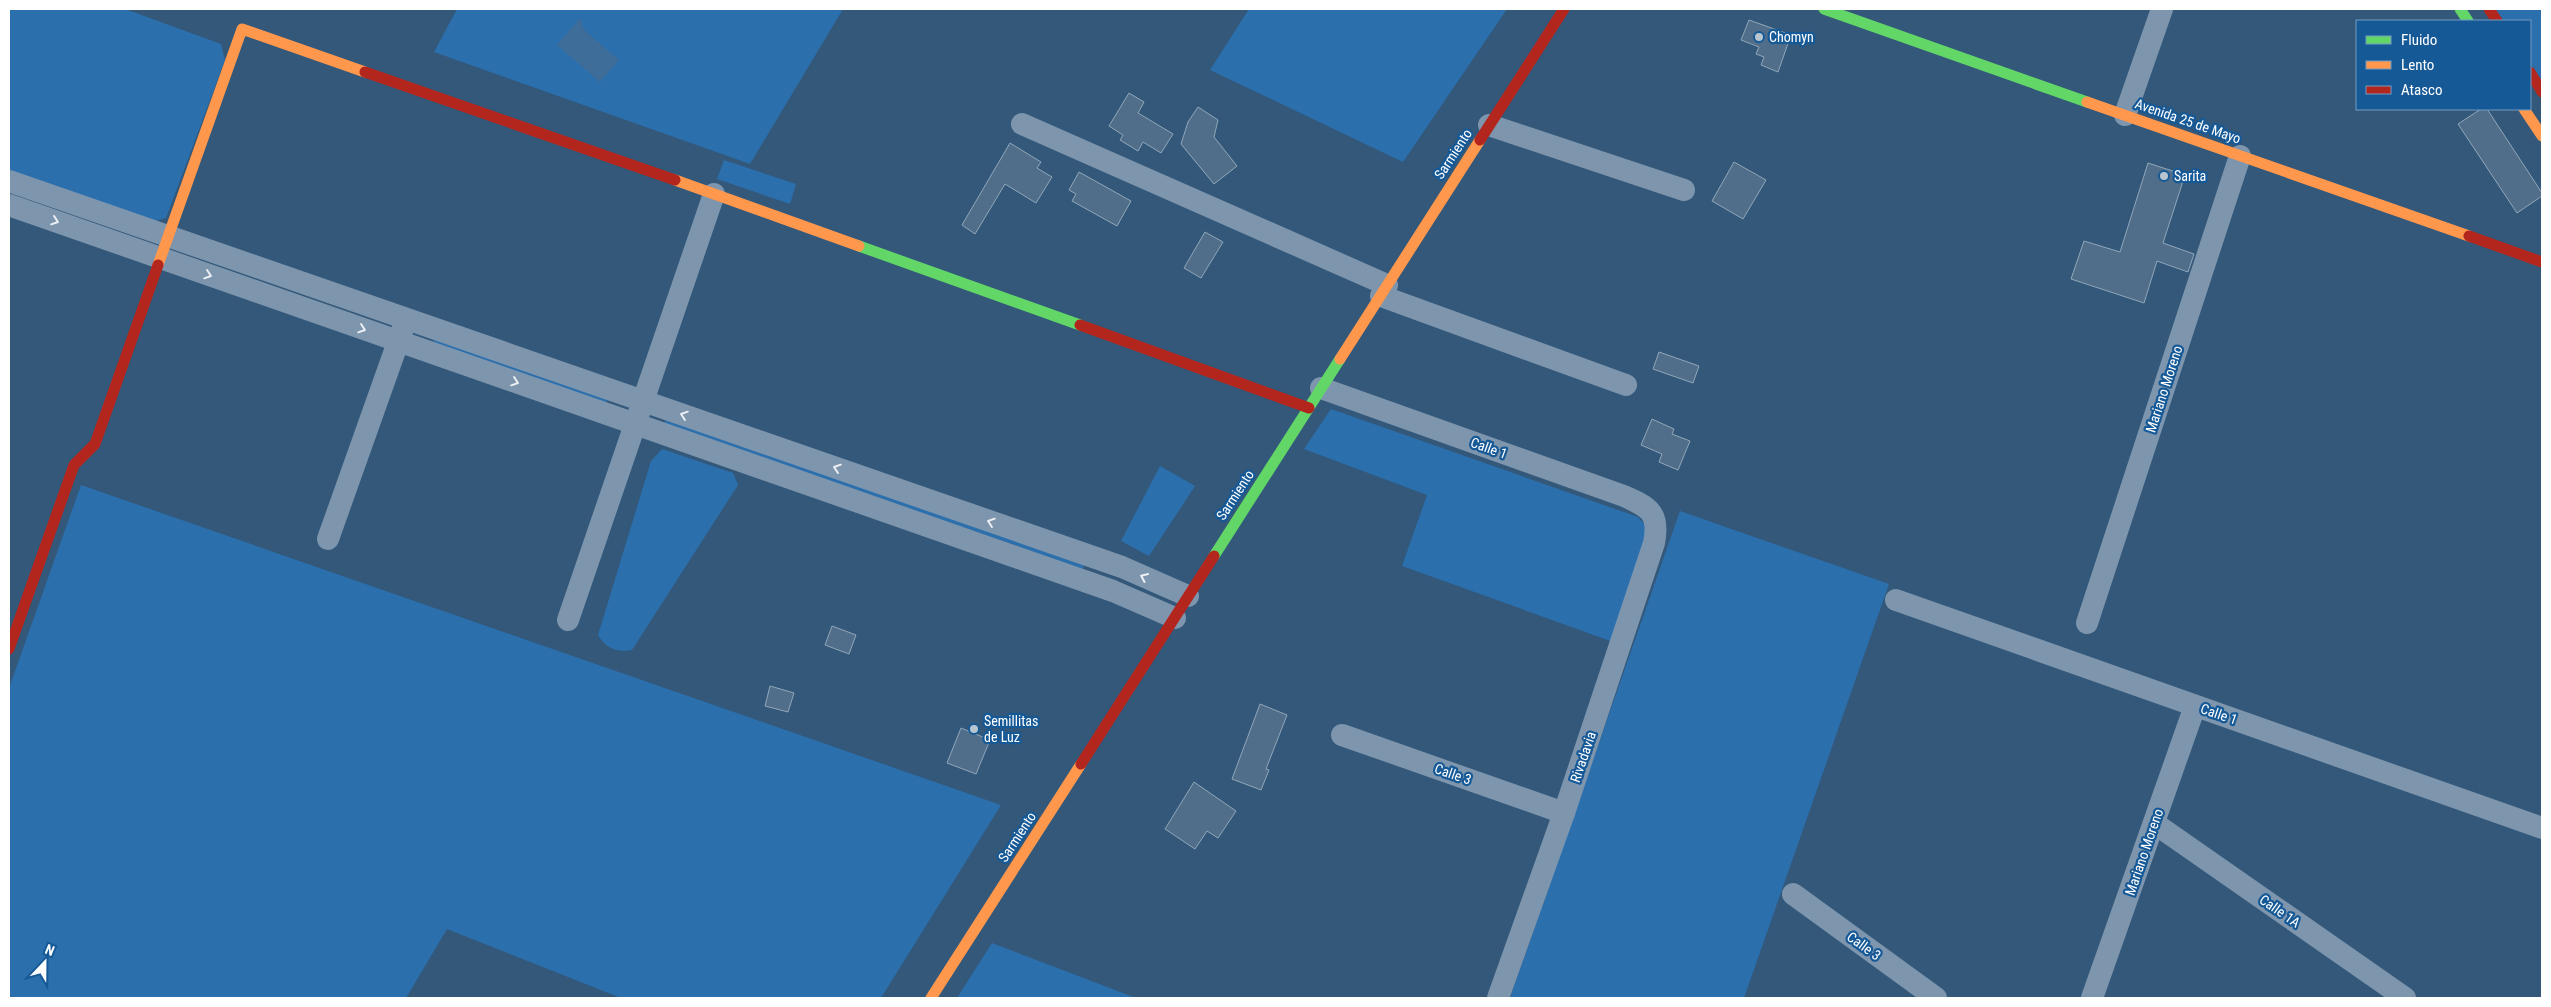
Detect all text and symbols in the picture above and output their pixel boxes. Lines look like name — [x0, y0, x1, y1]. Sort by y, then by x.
legend — [2356, 20, 2531, 110]
place label: Chomyn — [1769, 29, 1814, 45]
marker: Chomyn — [1753, 31, 1765, 43]
text: Fluido — [2401, 31, 2437, 49]
text: Lento — [2401, 56, 2434, 74]
text: Atasco — [2401, 81, 2442, 99]
street label: Avenida 25 de Mayo — [2133, 95, 2243, 147]
street label: Sarmiento — [1431, 126, 1475, 182]
place label: Sarita — [2174, 168, 2206, 184]
marker: Sarita — [2158, 170, 2170, 182]
one-way arrow — [50, 216, 59, 226]
one-way arrow — [203, 269, 212, 279]
one-way arrow — [357, 323, 365, 333]
street label: Mariano Moreno — [2142, 343, 2186, 435]
one-way arrow — [510, 376, 519, 386]
one-way arrow — [680, 411, 688, 421]
street label: Calle 1 — [1469, 434, 1509, 462]
one-way arrow — [834, 464, 842, 474]
street label: Sarmiento — [1213, 467, 1257, 523]
one-way arrow — [987, 518, 995, 528]
one-way arrow — [1140, 572, 1149, 583]
street label: Calle 1 — [2199, 700, 2239, 728]
place label: Semillitas de Luz — [984, 713, 1038, 745]
marker: Semillitas de Luz — [968, 723, 980, 735]
street label: Rivadavia — [1567, 729, 1599, 785]
street label: Calle 3 — [1433, 760, 1473, 788]
street label: Mariano Moreno — [2122, 807, 2166, 897]
street label: Sarmiento — [995, 809, 1039, 865]
street label: Calle 1A — [2257, 891, 2303, 931]
street label: Calle 3 — [1844, 928, 1884, 964]
north arrow — [20, 937, 70, 987]
text: N — [43, 941, 57, 959]

